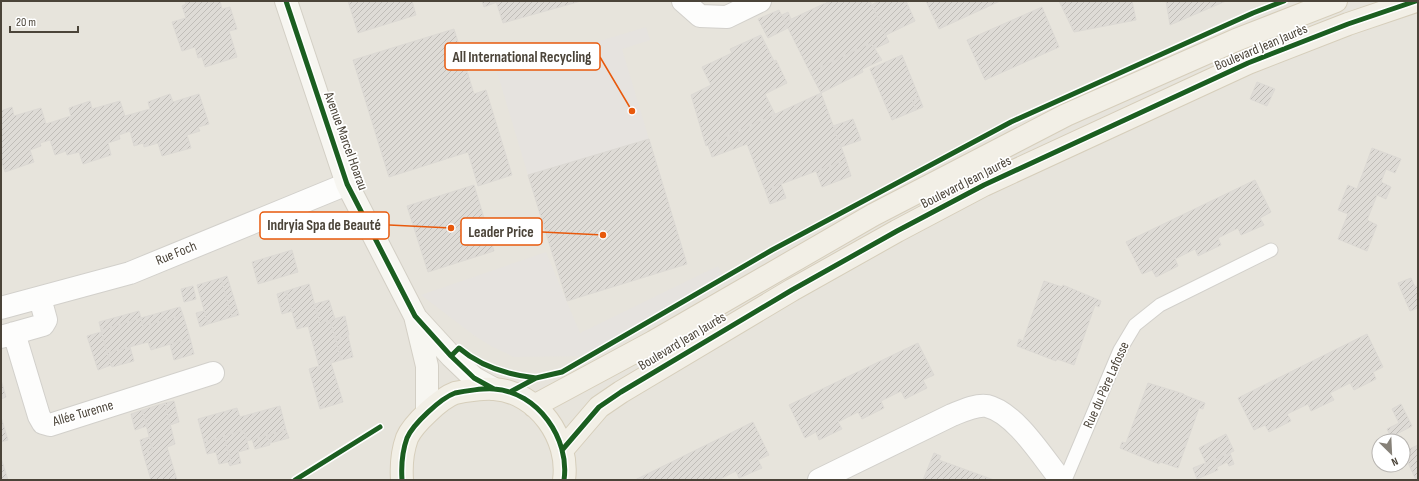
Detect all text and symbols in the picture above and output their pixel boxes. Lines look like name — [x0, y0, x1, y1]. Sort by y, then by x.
scale bar — [10, 8, 78, 34]
text: 20 m — [16, 15, 36, 30]
street label: Boulevard Jean Jaurès — [1212, 20, 1310, 74]
callout: All International Recycling — [445, 43, 600, 70]
text: All International Recycling — [452, 48, 592, 67]
street label: Avenue Marcel Hoarau — [320, 89, 372, 193]
street label: Boulevard Jean Jaurès — [918, 152, 1014, 212]
callout: Indryia Spa de Beauté — [260, 212, 389, 239]
text: Indryia Spa de Beauté — [267, 216, 381, 235]
callout: Leader Price — [461, 218, 542, 245]
text: Leader Price — [468, 223, 534, 242]
street label: Rue Foch — [153, 237, 199, 269]
street label: Boulevard Jean Jaurès — [635, 308, 729, 374]
street label: Rue du Père Lafosse — [1079, 339, 1133, 431]
street label: Allée Turenne — [50, 396, 115, 430]
north arrow — [1371, 433, 1411, 473]
text: N — [1389, 455, 1400, 469]

